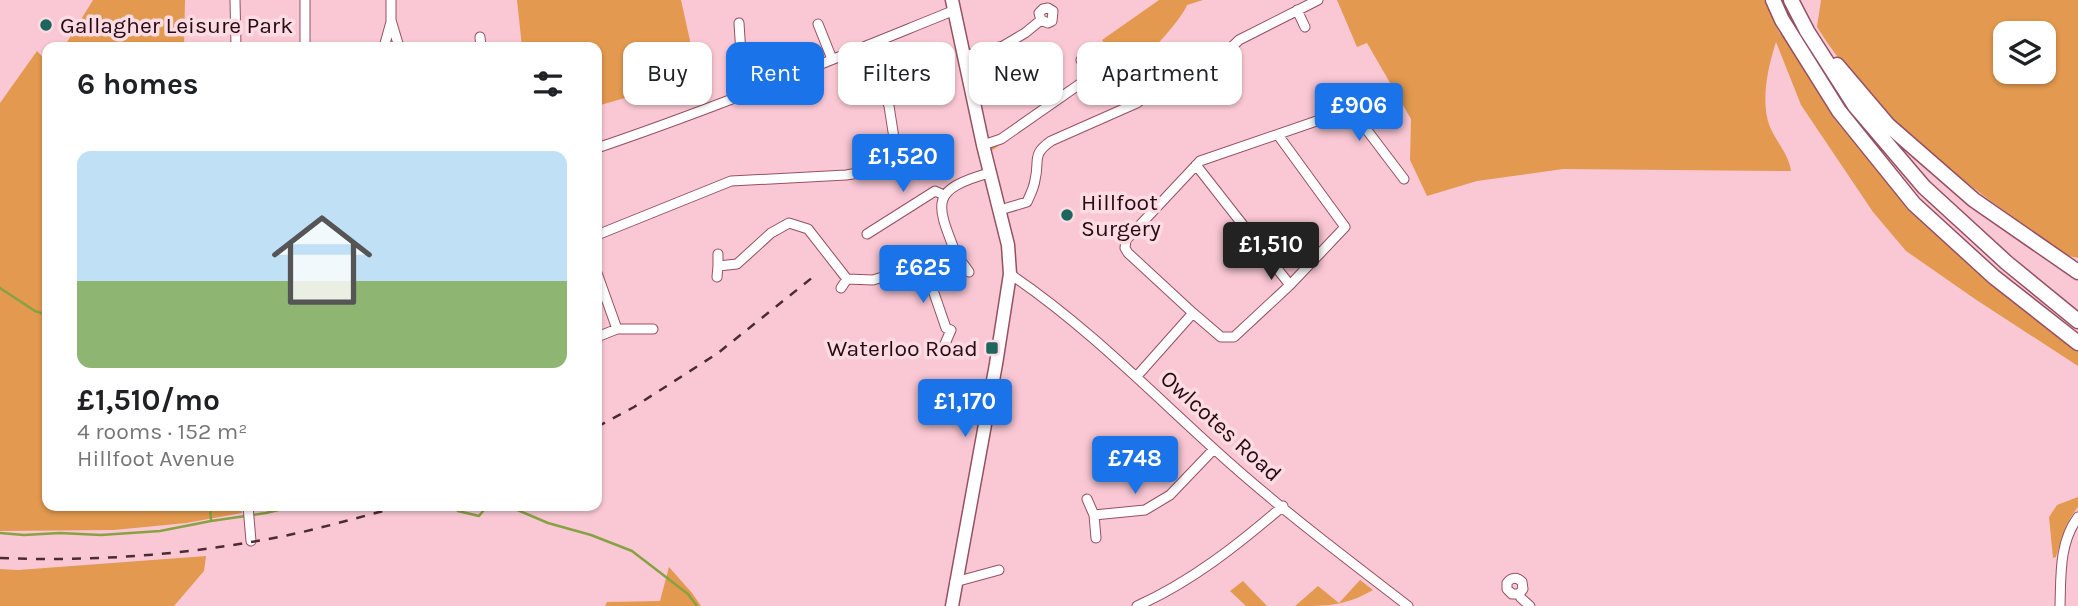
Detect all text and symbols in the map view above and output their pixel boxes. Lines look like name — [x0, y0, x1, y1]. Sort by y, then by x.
place label: Gallagher Leisure Park — [60, 12, 293, 39]
marker: Gallagher Leisure Park — [38, 17, 54, 33]
map controls — [1993, 21, 2056, 84]
button: layers — [1993, 21, 2056, 84]
chip: Buy — [623, 42, 712, 105]
chip: Rent — [726, 42, 824, 105]
chip: Filters — [838, 42, 955, 105]
chip: New — [969, 42, 1063, 105]
chip: Apartment — [1077, 42, 1242, 105]
icon: filters — [529, 65, 567, 103]
text: 6 homes — [77, 66, 199, 102]
pin: £906 — [1318, 83, 1400, 143]
text: £906 — [1331, 92, 1387, 119]
pin: £1,520 — [846, 134, 960, 194]
text: £1,520 — [868, 143, 938, 170]
place label: Hillfoot Surgery — [1081, 189, 1161, 242]
icon: home — [259, 197, 385, 323]
marker: Hillfoot Surgery — [1059, 207, 1075, 223]
pin: £1,510 — [1214, 222, 1328, 282]
text: £1,510 — [1239, 231, 1303, 258]
pin: £625 — [882, 246, 964, 305]
text: £625 — [895, 254, 951, 281]
place label: Waterloo Road — [827, 335, 978, 362]
marker: Waterloo Road — [984, 340, 1000, 356]
street label: Owlcotes Road — [1155, 365, 1287, 487]
pin: £1,170 — [908, 380, 1022, 439]
text: £1,510/mo — [77, 382, 220, 418]
text: £1,170 — [934, 388, 996, 415]
text: 4 rooms · 152 m² — [77, 418, 248, 445]
pin: £748 — [1094, 436, 1176, 496]
text: Hillfoot Avenue — [77, 445, 235, 472]
text: £748 — [1108, 445, 1162, 472]

